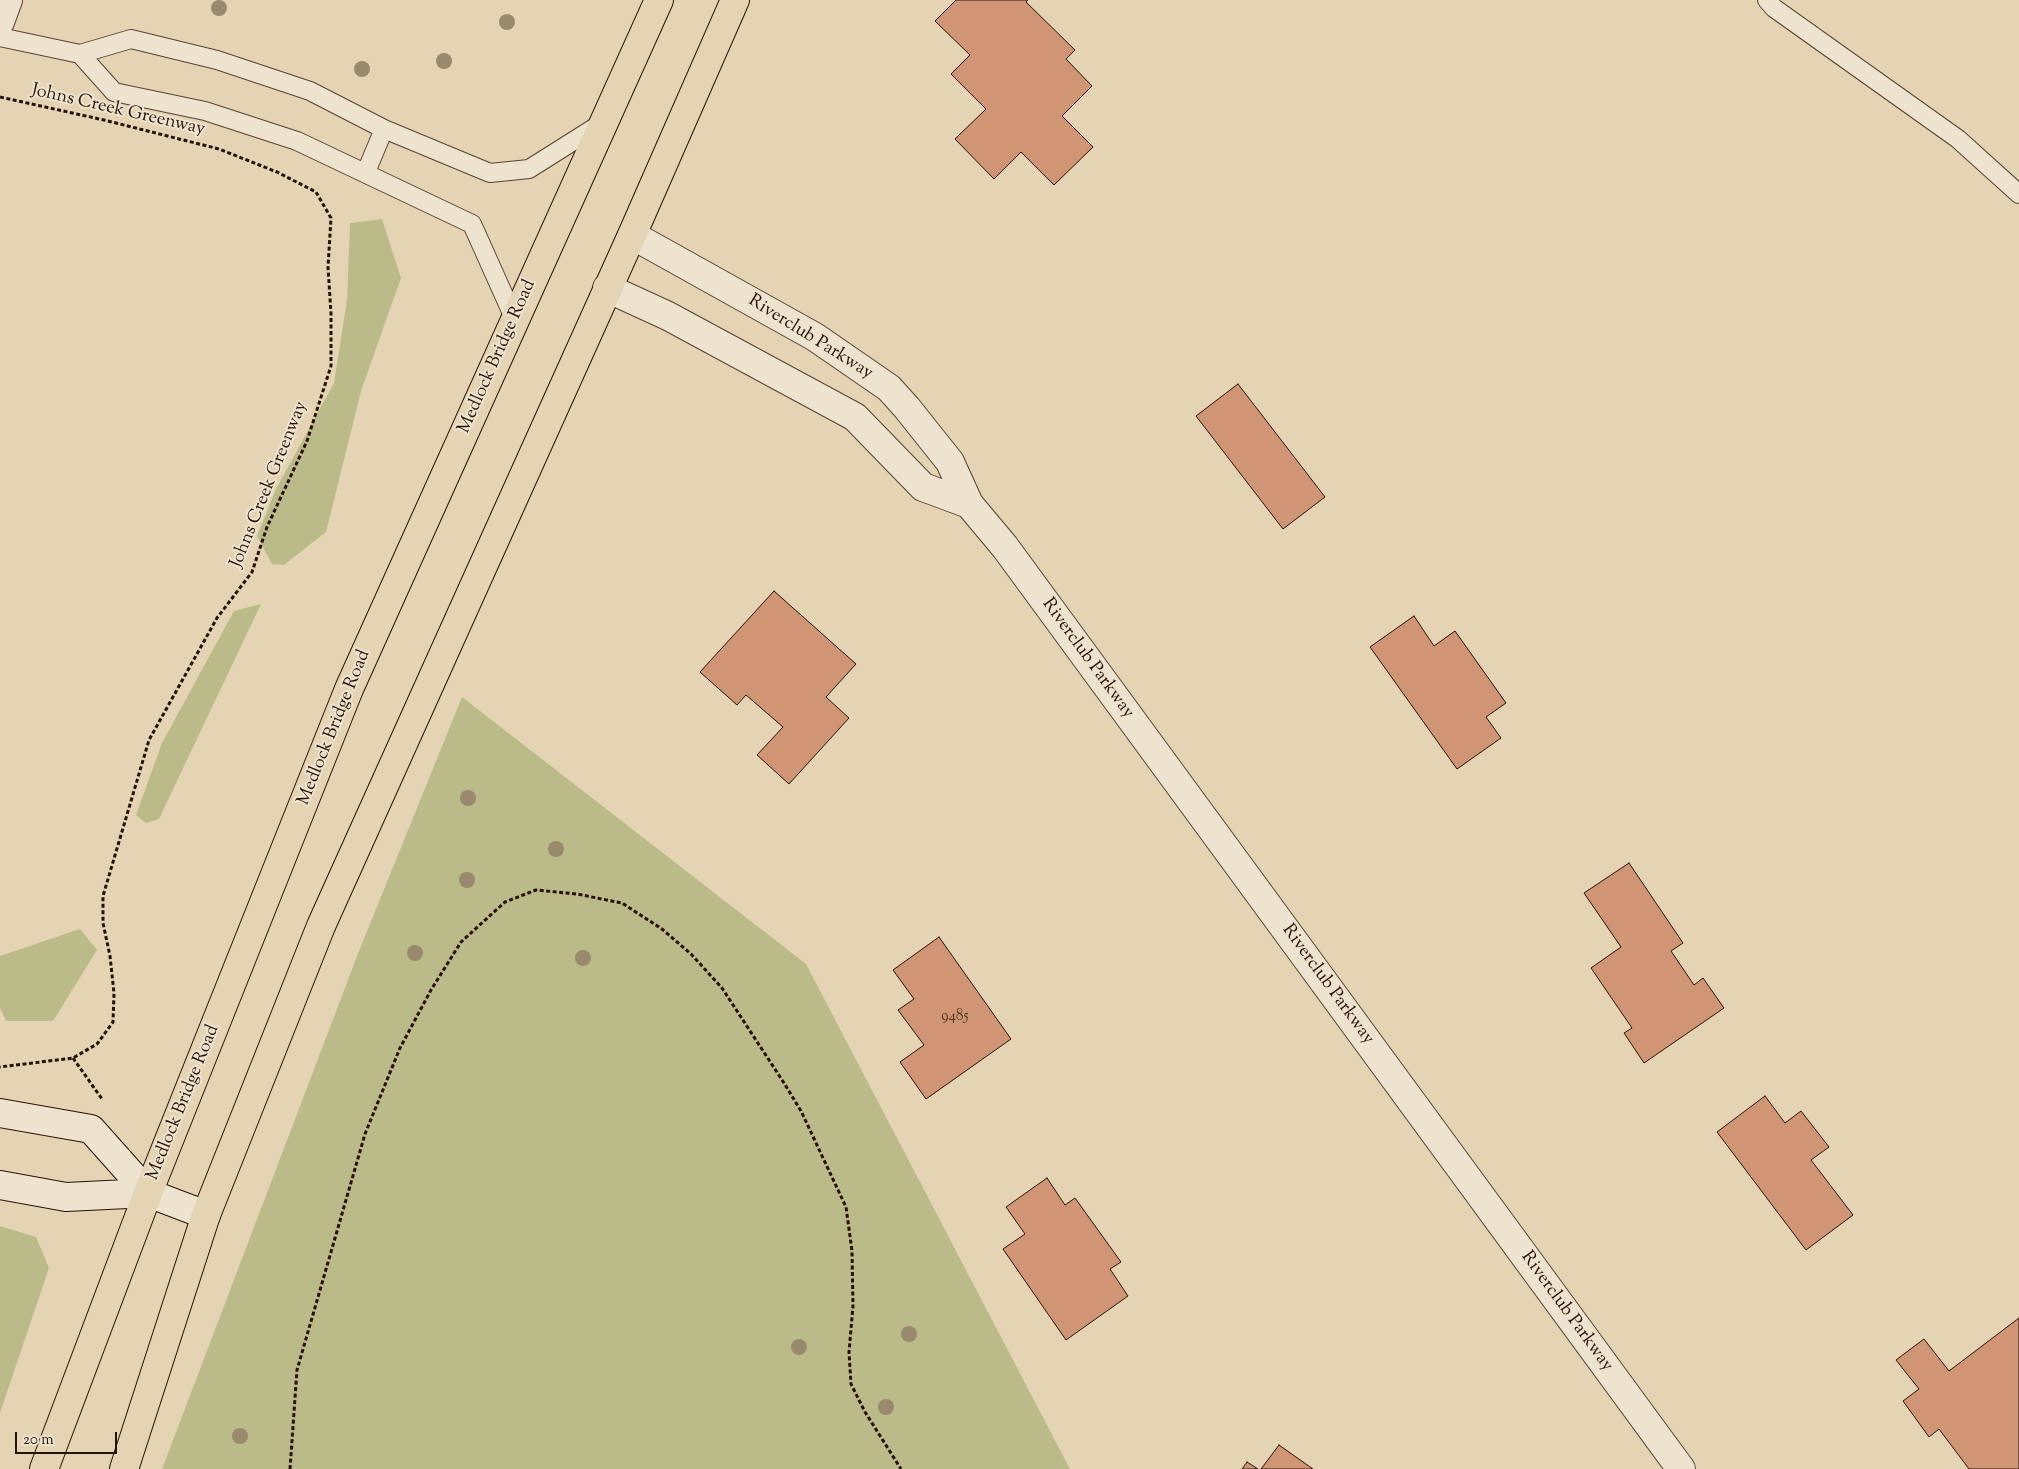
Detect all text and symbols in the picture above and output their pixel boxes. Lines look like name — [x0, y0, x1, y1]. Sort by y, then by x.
street label: Johns Creek Greenway — [29, 81, 207, 141]
street label: Medlock Bridge Road — [454, 277, 542, 437]
street label: Riverclub Parkway — [744, 291, 876, 385]
street label: Johns Creek Greenway — [227, 399, 313, 571]
street label: Riverclub Parkway — [1036, 595, 1138, 723]
street label: Medlock Bridge Road — [294, 647, 376, 809]
street label: Riverclub Parkway — [1276, 921, 1378, 1049]
house number: 9485 — [941, 1008, 969, 1026]
street label: Medlock Bridge Road — [143, 1022, 225, 1184]
street label: Riverclub Parkway — [1515, 1248, 1617, 1376]
scale bar — [18, 1422, 120, 1454]
text: 20 m — [23, 1430, 54, 1451]

